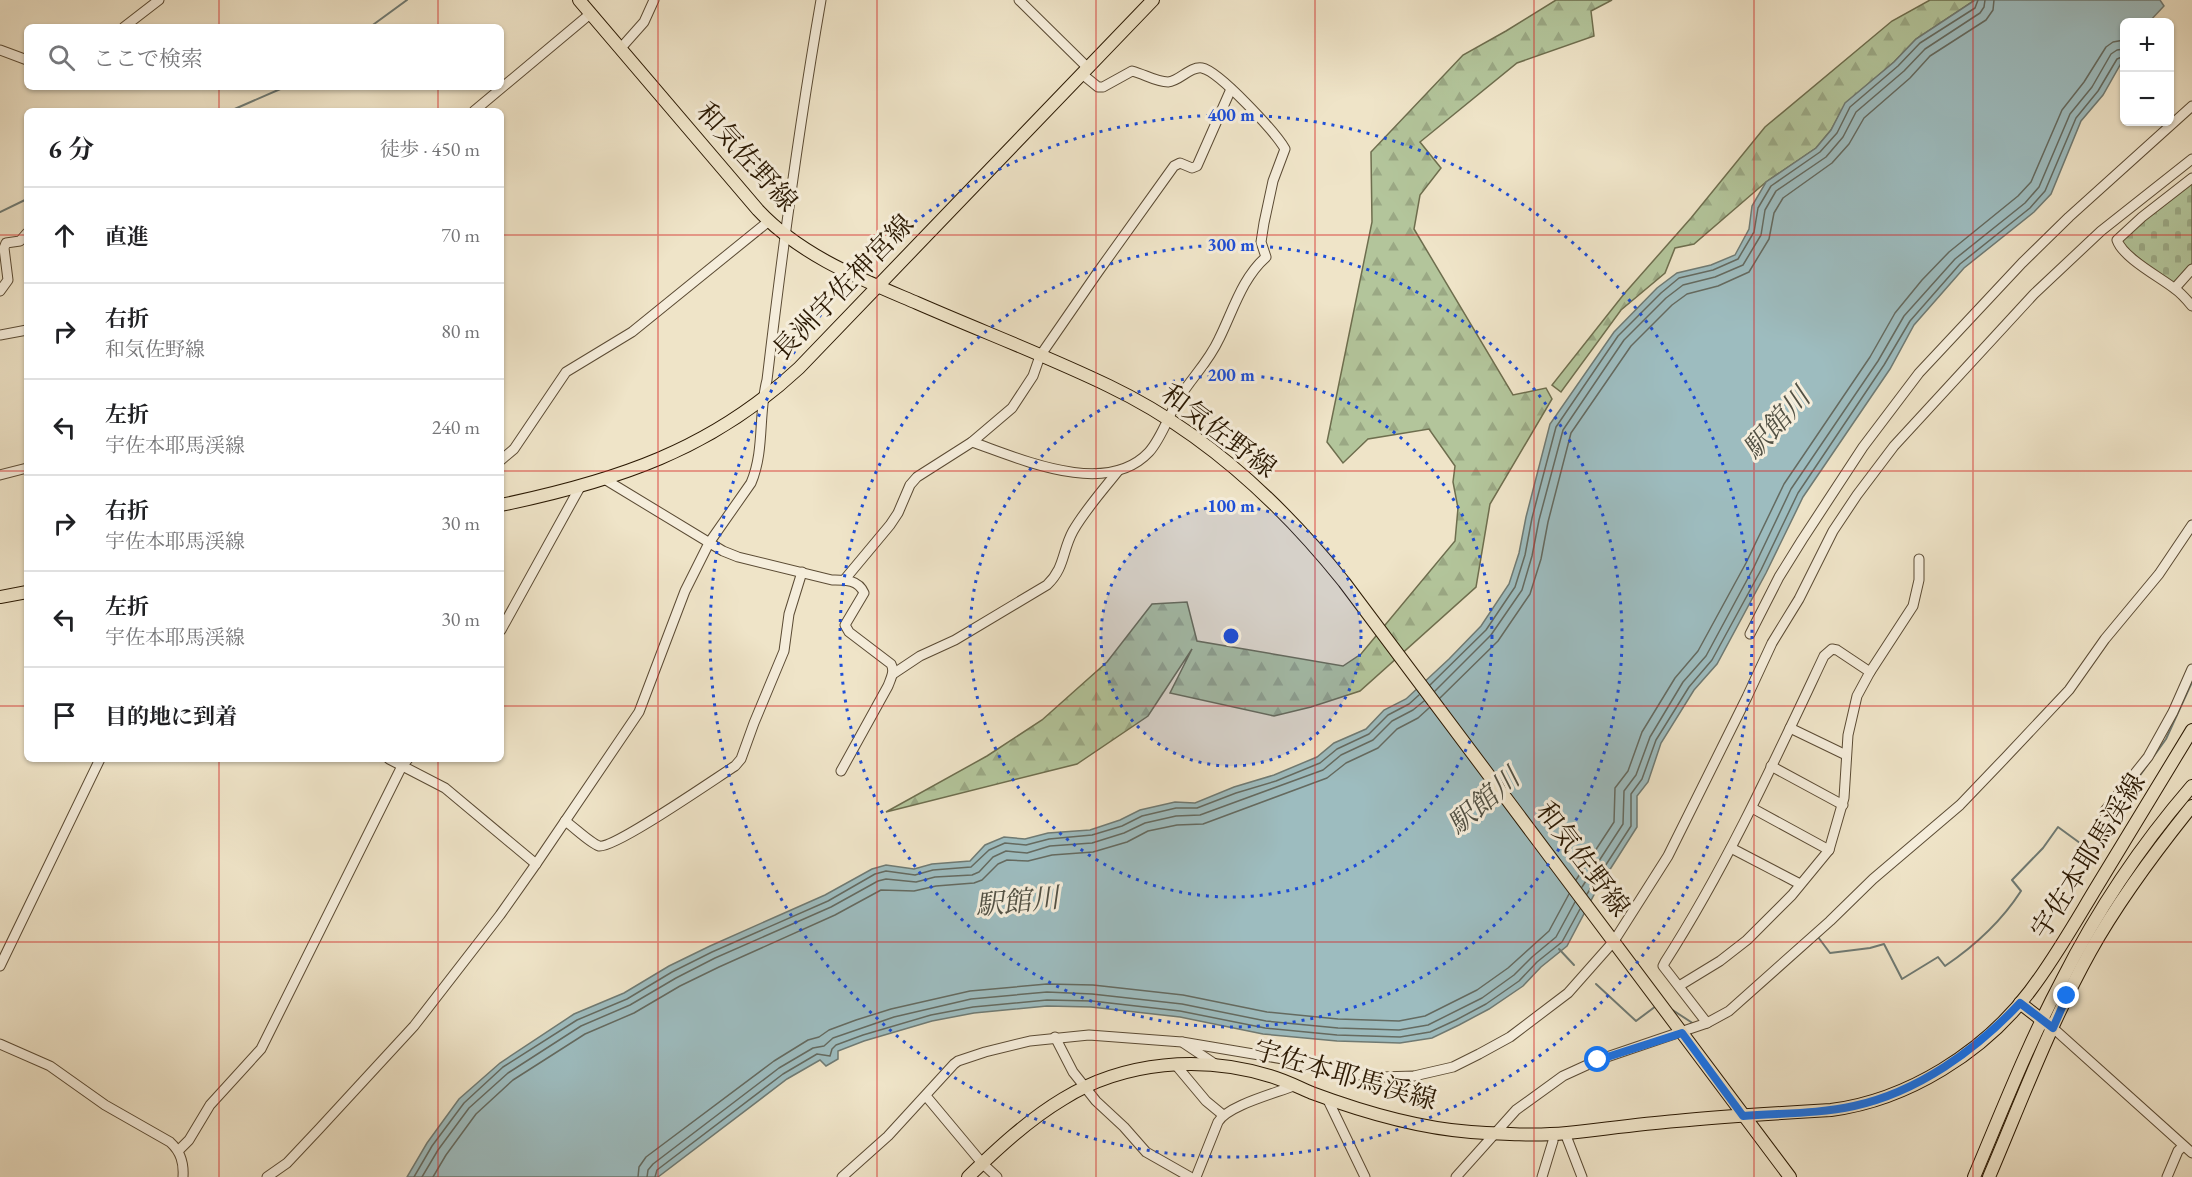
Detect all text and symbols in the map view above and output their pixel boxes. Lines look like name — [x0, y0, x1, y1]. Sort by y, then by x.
map controls — [2120, 18, 2174, 126]
button: + — [2120, 18, 2174, 72]
search box — [24, 24, 504, 90]
icon: search — [45, 41, 78, 74]
text: ここで検索 — [93, 44, 203, 73]
button: − — [2120, 72, 2174, 126]
street label: 和気佐野線 — [689, 95, 806, 219]
text: 400 m — [1207, 103, 1255, 126]
text: 6 分 — [48, 132, 94, 166]
text: 徒歩 · 450 m — [380, 136, 480, 162]
street label: 長洲宇佐神宮線 — [764, 207, 921, 367]
icon: ahead — [48, 219, 81, 252]
text: 直進 — [105, 222, 149, 251]
text: 70 m — [441, 222, 480, 248]
text: 300 m — [1207, 233, 1255, 256]
text: 右折 — [105, 304, 149, 333]
icon: right — [48, 315, 81, 348]
text: 80 m — [441, 318, 480, 344]
text: 和気佐野線 — [105, 336, 205, 362]
text: 200 m — [1207, 363, 1255, 386]
street label: 和気佐野線 — [1155, 376, 1284, 485]
water label: 駅館川 — [1735, 378, 1819, 466]
text: 左折 — [105, 400, 149, 429]
icon: left — [48, 411, 81, 444]
text: 240 m — [432, 414, 480, 440]
text: 宇佐本耶馬渓線 — [105, 432, 245, 458]
text: 100 m — [1207, 494, 1255, 517]
text: 右折 — [105, 496, 149, 525]
icon: right — [48, 507, 81, 540]
text: 30 m — [441, 510, 480, 536]
text: 宇佐本耶馬渓線 — [105, 528, 245, 554]
text: 左折 — [105, 592, 149, 621]
icon: left — [48, 603, 81, 636]
text: 30 m — [441, 606, 480, 632]
text: 宇佐本耶馬渓線 — [105, 624, 245, 650]
centre of rings — [1221, 626, 1241, 646]
icon: arrive — [48, 699, 81, 732]
text: 目的地に到着 — [105, 702, 237, 731]
water label: 駅館川 — [1439, 758, 1529, 842]
street label: 宇佐本耶馬渓線 — [2023, 766, 2152, 945]
street label: 和気佐野線 — [1529, 794, 1638, 923]
water label: 駅館川 — [973, 878, 1064, 923]
route end — [2053, 982, 2079, 1008]
street label: 宇佐本耶馬渓線 — [1249, 1032, 1441, 1117]
route start — [1584, 1046, 1610, 1072]

